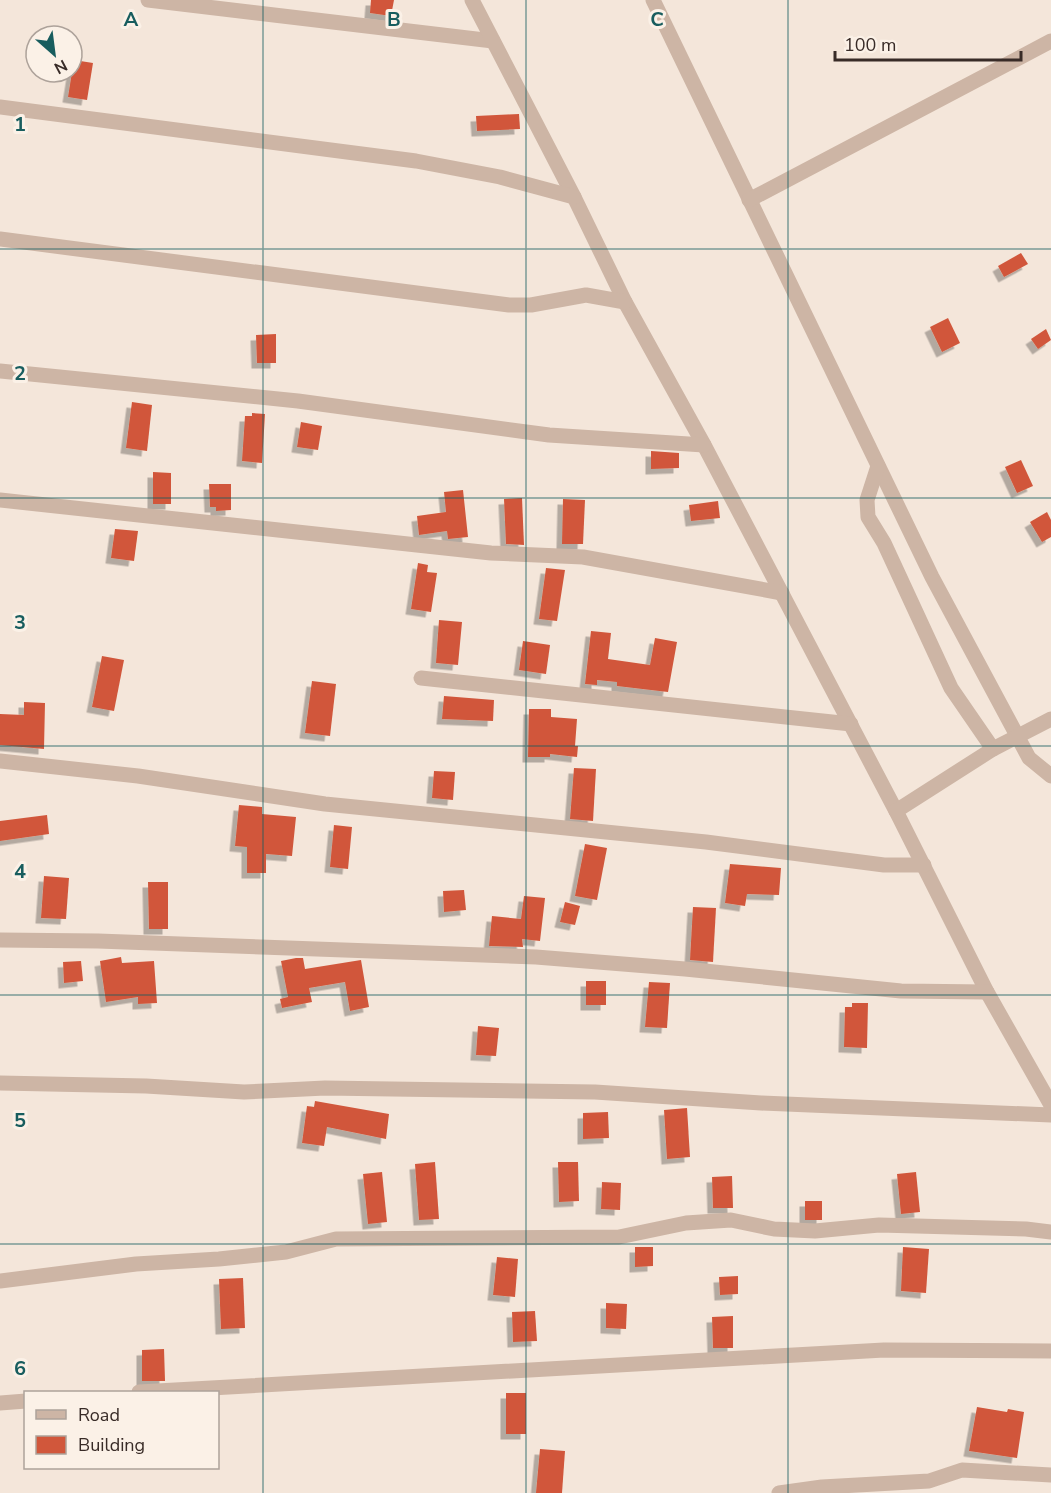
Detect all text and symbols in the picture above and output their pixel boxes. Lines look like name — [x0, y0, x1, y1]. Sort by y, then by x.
text: A — [124, 6, 139, 33]
text: B — [387, 6, 401, 33]
text: C — [650, 6, 664, 33]
north arrow — [24, 24, 84, 84]
scale bar — [835, 24, 1021, 62]
text: 100 m — [844, 33, 896, 57]
text: N — [50, 54, 71, 79]
text: 1 — [14, 111, 26, 138]
text: 2 — [14, 360, 26, 387]
text: 3 — [14, 609, 26, 636]
text: 4 — [14, 858, 26, 885]
text: 5 — [14, 1107, 26, 1134]
text: 6 — [14, 1355, 26, 1382]
legend — [24, 1391, 219, 1469]
text: Road — [78, 1403, 120, 1427]
text: Building — [78, 1433, 145, 1457]

